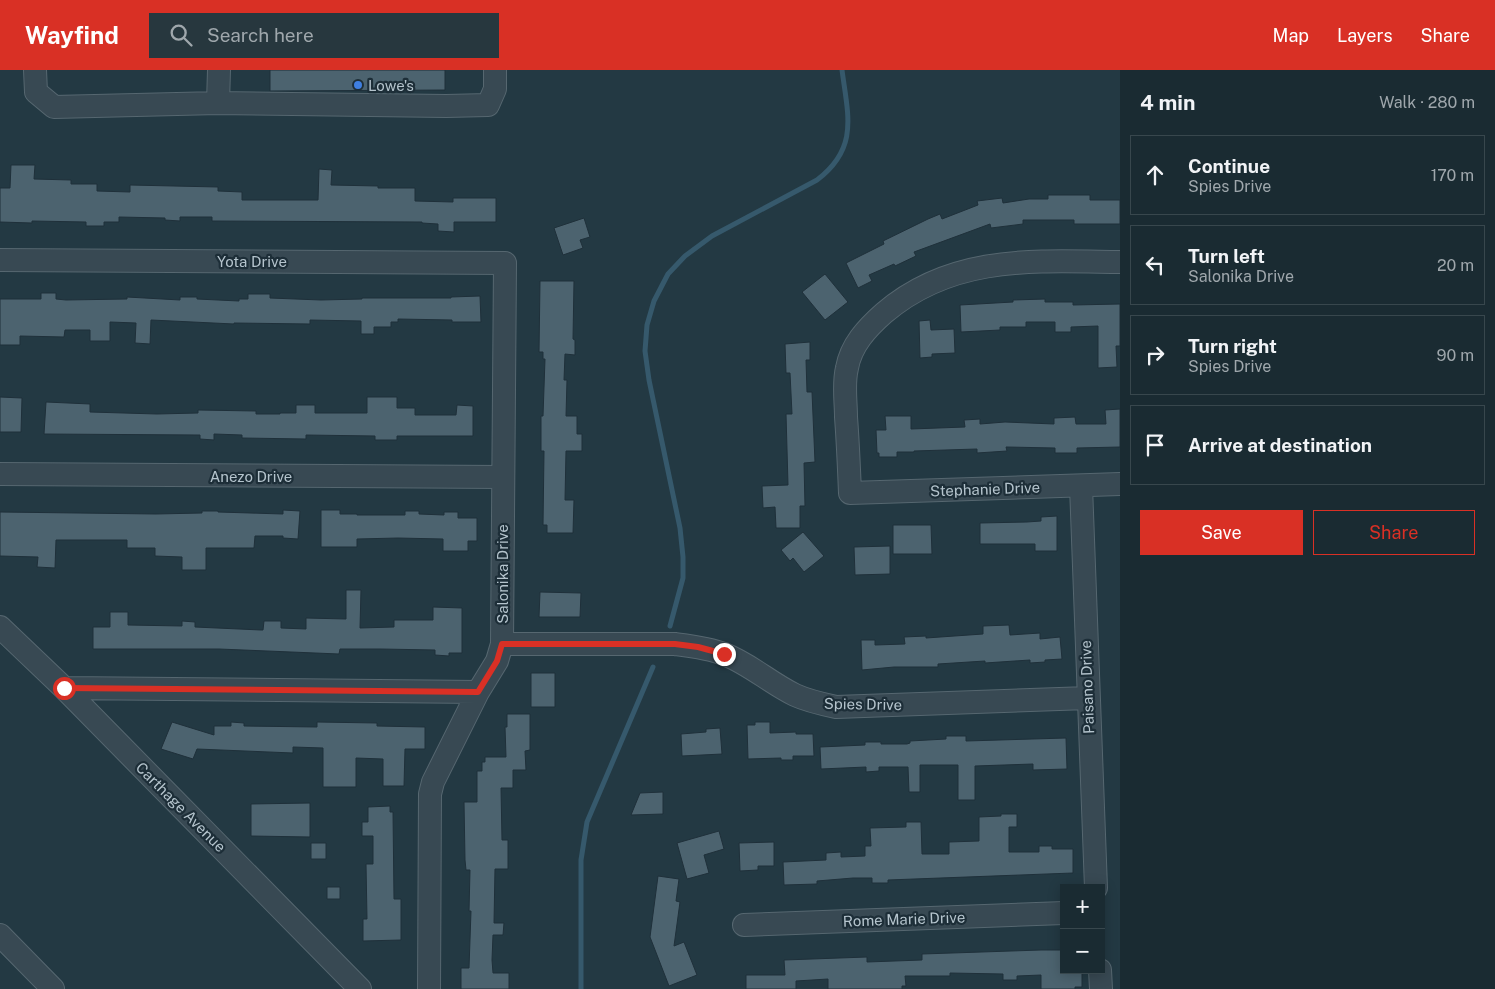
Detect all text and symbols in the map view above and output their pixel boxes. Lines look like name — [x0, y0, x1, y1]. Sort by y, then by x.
search box — [149, 13, 499, 58]
text: Wayfind — [25, 21, 119, 49]
icon: search — [167, 21, 195, 49]
text: Search here — [207, 24, 314, 46]
text: Map — [1273, 25, 1309, 46]
text: Layers — [1337, 25, 1393, 46]
text: Share — [1421, 25, 1470, 46]
place label: Lowe's — [368, 77, 414, 94]
marker: Lowe's — [352, 79, 364, 91]
text: 4 min — [1140, 90, 1195, 115]
text: Walk · 280 m — [1379, 93, 1475, 112]
text: Continue — [1188, 155, 1270, 177]
icon: ahead — [1141, 161, 1169, 189]
text: 170 m — [1431, 166, 1474, 185]
text: Spies Drive — [1188, 177, 1271, 196]
text: Turn left — [1188, 245, 1265, 267]
icon: left — [1141, 251, 1169, 279]
street label: Yota Drive — [217, 253, 287, 270]
text: 20 m — [1437, 256, 1474, 275]
text: Salonika Drive — [1188, 267, 1294, 286]
text: Turn right — [1188, 335, 1277, 357]
icon: right — [1141, 341, 1169, 369]
text: 90 m — [1437, 346, 1474, 365]
text: Spies Drive — [1188, 357, 1271, 376]
icon: arrive — [1141, 431, 1169, 459]
text: Arrive at destination — [1188, 434, 1372, 456]
street label: Anezo Drive — [210, 468, 292, 485]
street label: Stephanie Drive — [930, 479, 1040, 499]
button: Save — [1140, 510, 1303, 555]
button: Share — [1313, 510, 1475, 555]
street label: Salonika Drive — [494, 524, 511, 624]
street label: Paisano Drive — [1077, 640, 1097, 734]
route end — [713, 643, 736, 666]
route start — [53, 677, 76, 700]
street label: Spies Drive — [824, 695, 902, 713]
street label: Carthage Avenue — [133, 759, 229, 855]
map controls — [1060, 884, 1105, 974]
button: + — [1060, 884, 1105, 929]
street label: Rome Marie Drive — [843, 908, 965, 930]
button: − — [1060, 929, 1105, 974]

